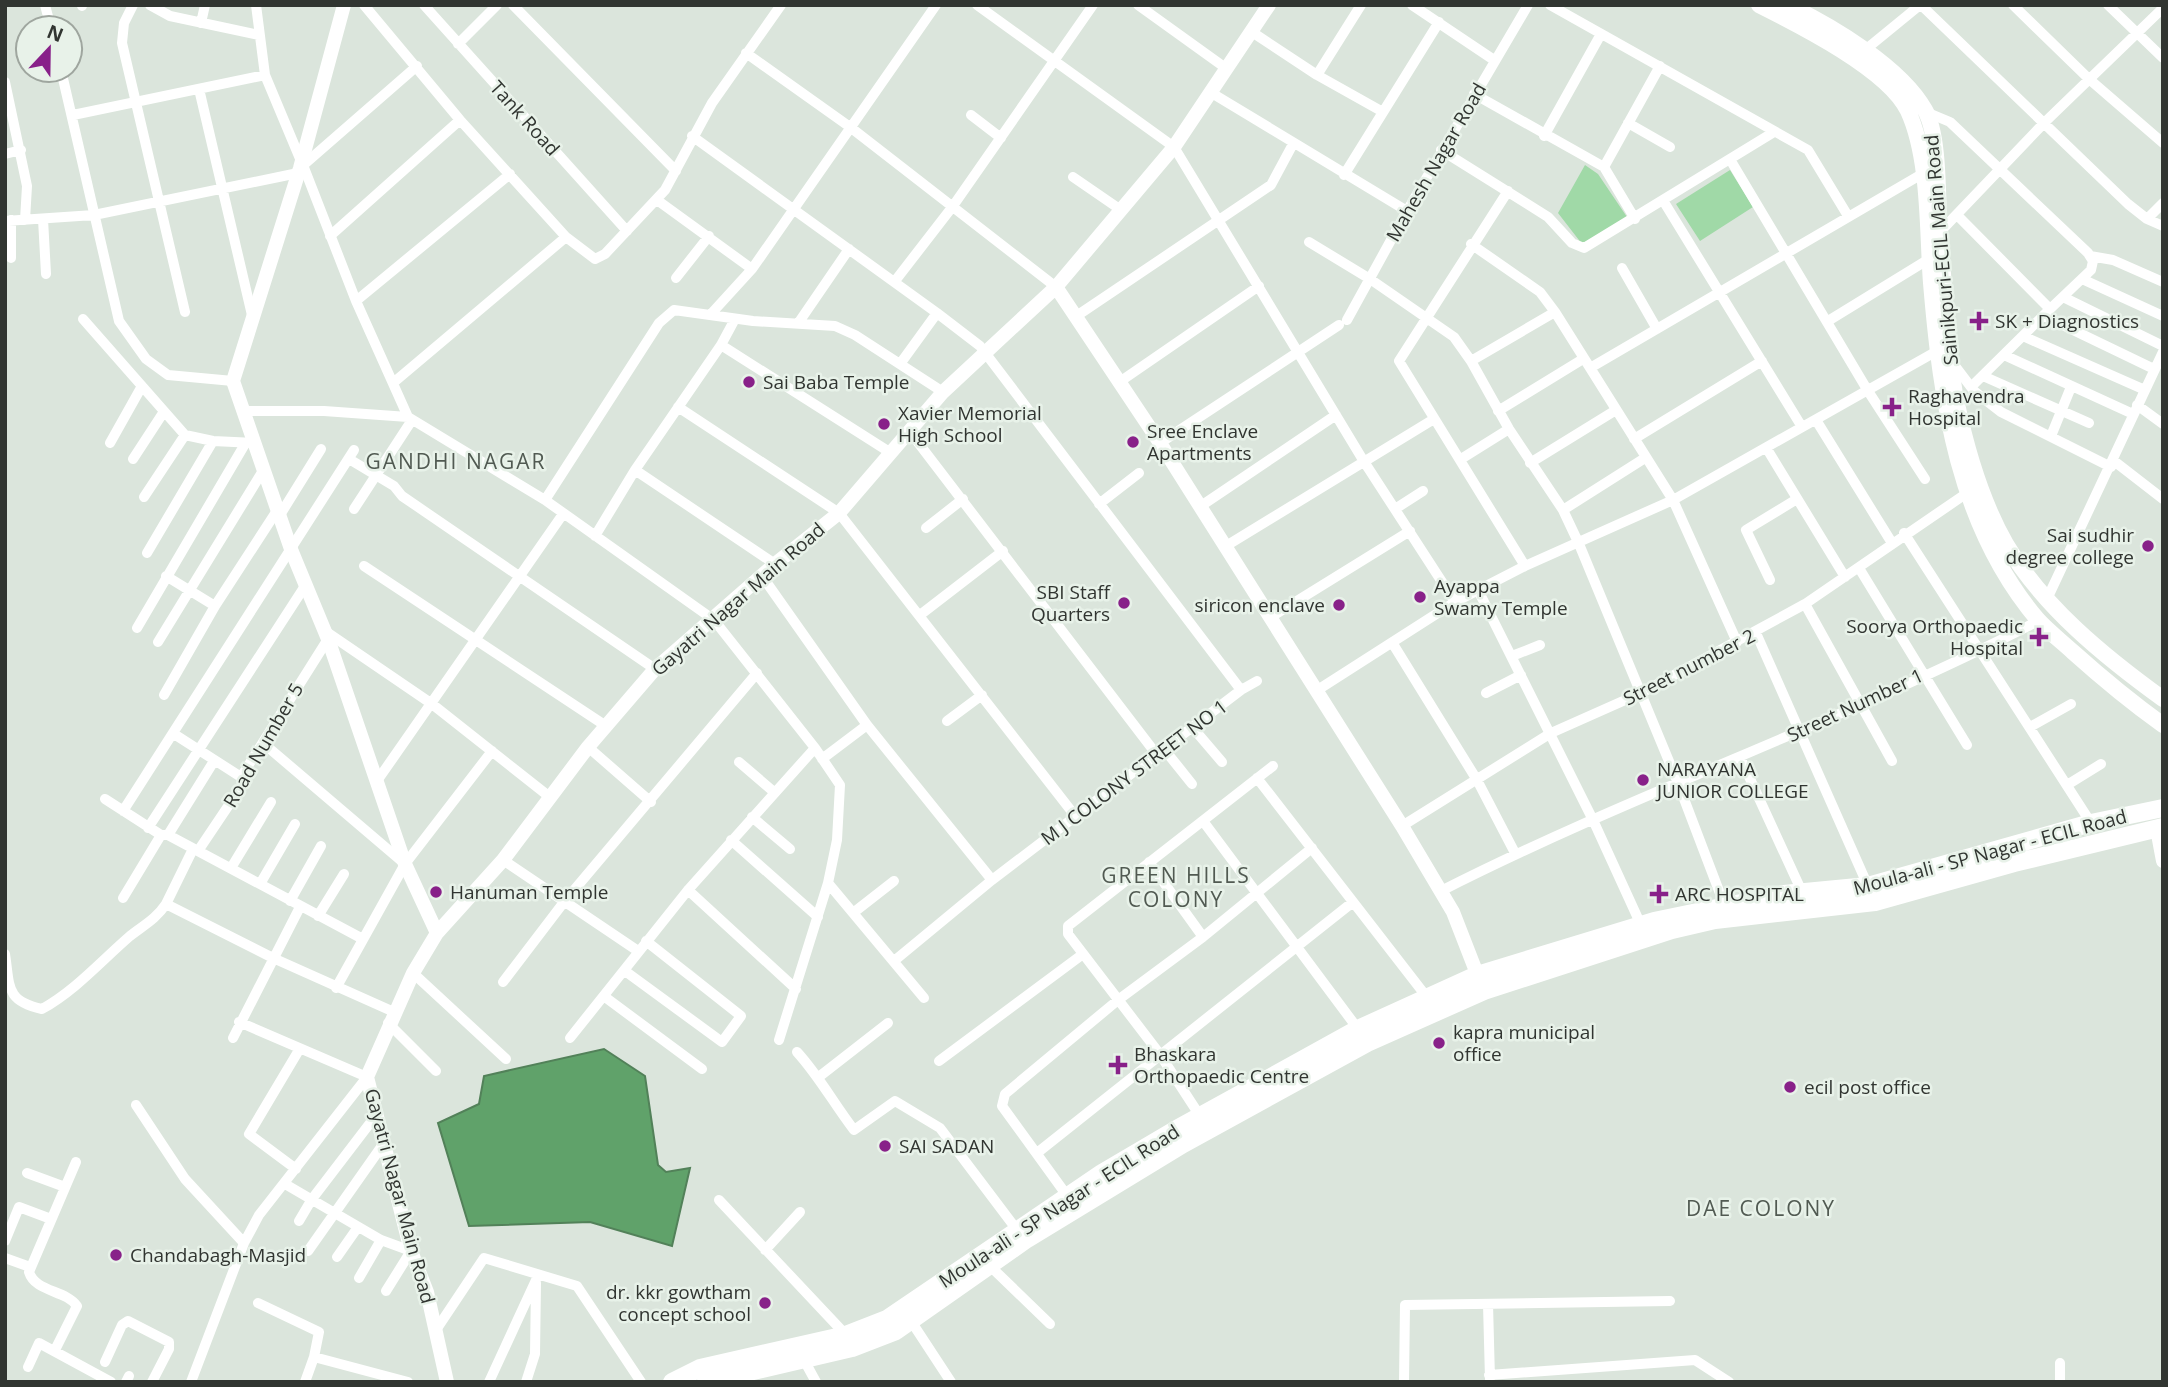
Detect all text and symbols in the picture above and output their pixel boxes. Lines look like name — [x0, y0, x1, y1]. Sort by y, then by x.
north arrow — [14, 14, 84, 84]
text: N — [43, 18, 67, 48]
street label: Tank Road — [484, 75, 566, 161]
street label: Mahesh Nagar Road — [1380, 78, 1492, 246]
street label: Sainikpuri-ECIL Main Road — [1918, 134, 1964, 366]
place label: SK + Diagnostics — [1995, 308, 2139, 334]
marker: SK + Diagnostics — [1969, 311, 1989, 331]
place label: Sai Baba Temple — [763, 369, 909, 395]
marker: Sai Baba Temple — [741, 374, 757, 390]
place label: Raghavendra Hospital — [1908, 383, 2025, 431]
marker: Raghavendra Hospital — [1882, 397, 1902, 417]
place label: Xavier Memorial High School — [898, 400, 1042, 448]
marker: Xavier Memorial High School — [876, 416, 892, 432]
place label: Sree Enclave Apartments — [1147, 418, 1258, 466]
marker: Sree Enclave Apartments — [1125, 434, 1141, 450]
district label: GANDHI NAGAR — [366, 447, 547, 475]
street label: Gayatri Nagar Main Road — [646, 517, 830, 681]
place label: Sai sudhir degree college — [2006, 522, 2134, 570]
marker: Sai sudhir degree college — [2140, 538, 2156, 554]
place label: Ayappa Swamy Temple — [1434, 573, 1568, 621]
place label: SBI Staff Quarters — [1031, 579, 1111, 627]
marker: Ayappa Swamy Temple — [1412, 589, 1428, 605]
place label: siricon enclave — [1195, 592, 1325, 618]
marker: SBI Staff Quarters — [1116, 595, 1132, 611]
marker: siricon enclave — [1331, 597, 1347, 613]
place label: Soorya Orthopaedic Hospital — [1846, 613, 2023, 661]
street label: Street number 2 — [1619, 623, 1759, 711]
marker: Soorya Orthopaedic Hospital — [2029, 627, 2049, 647]
street label: Street Number 1 — [1783, 662, 1927, 748]
street label: Road Number 5 — [217, 678, 309, 812]
street label: M J COLONY STREET NO 1 — [1035, 693, 1233, 851]
place label: NARAYANA JUNIOR COLLEGE — [1655, 756, 1809, 804]
marker: NARAYANA JUNIOR COLLEGE — [1635, 772, 1651, 788]
street label: Moula-ali - SP Nagar - ECIL Road — [1850, 803, 2130, 901]
district label: GREEN HILLS COLONY — [1101, 861, 1251, 913]
place label: Hanuman Temple — [450, 879, 608, 905]
place label: ARC HOSPITAL — [1675, 881, 1804, 907]
marker: Hanuman Temple — [428, 884, 444, 900]
marker: ARC HOSPITAL — [1649, 884, 1669, 904]
place label: kapra municipal office — [1453, 1019, 1595, 1067]
marker: kapra municipal office — [1431, 1035, 1447, 1051]
place label: Bhaskara Orthopaedic Centre — [1134, 1041, 1309, 1089]
marker: Bhaskara Orthopaedic Centre — [1108, 1055, 1128, 1075]
place label: ecil post office — [1804, 1074, 1931, 1100]
marker: ecil post office — [1782, 1079, 1798, 1095]
street label: Gayatri Nagar Main Road — [359, 1086, 441, 1306]
street label: Moula-ali - SP Nagar - ECIL Road — [934, 1118, 1184, 1294]
place label: SAI SADAN — [899, 1133, 994, 1159]
marker: SAI SADAN — [877, 1138, 893, 1154]
district label: DAE COLONY — [1686, 1194, 1836, 1222]
place label: Chandabagh-Masjid — [130, 1242, 306, 1268]
marker: Chandabagh-Masjid — [108, 1247, 124, 1263]
place label: dr. kkr gowtham concept school — [606, 1279, 751, 1327]
marker: dr. kkr gowtham concept school — [757, 1295, 773, 1311]

